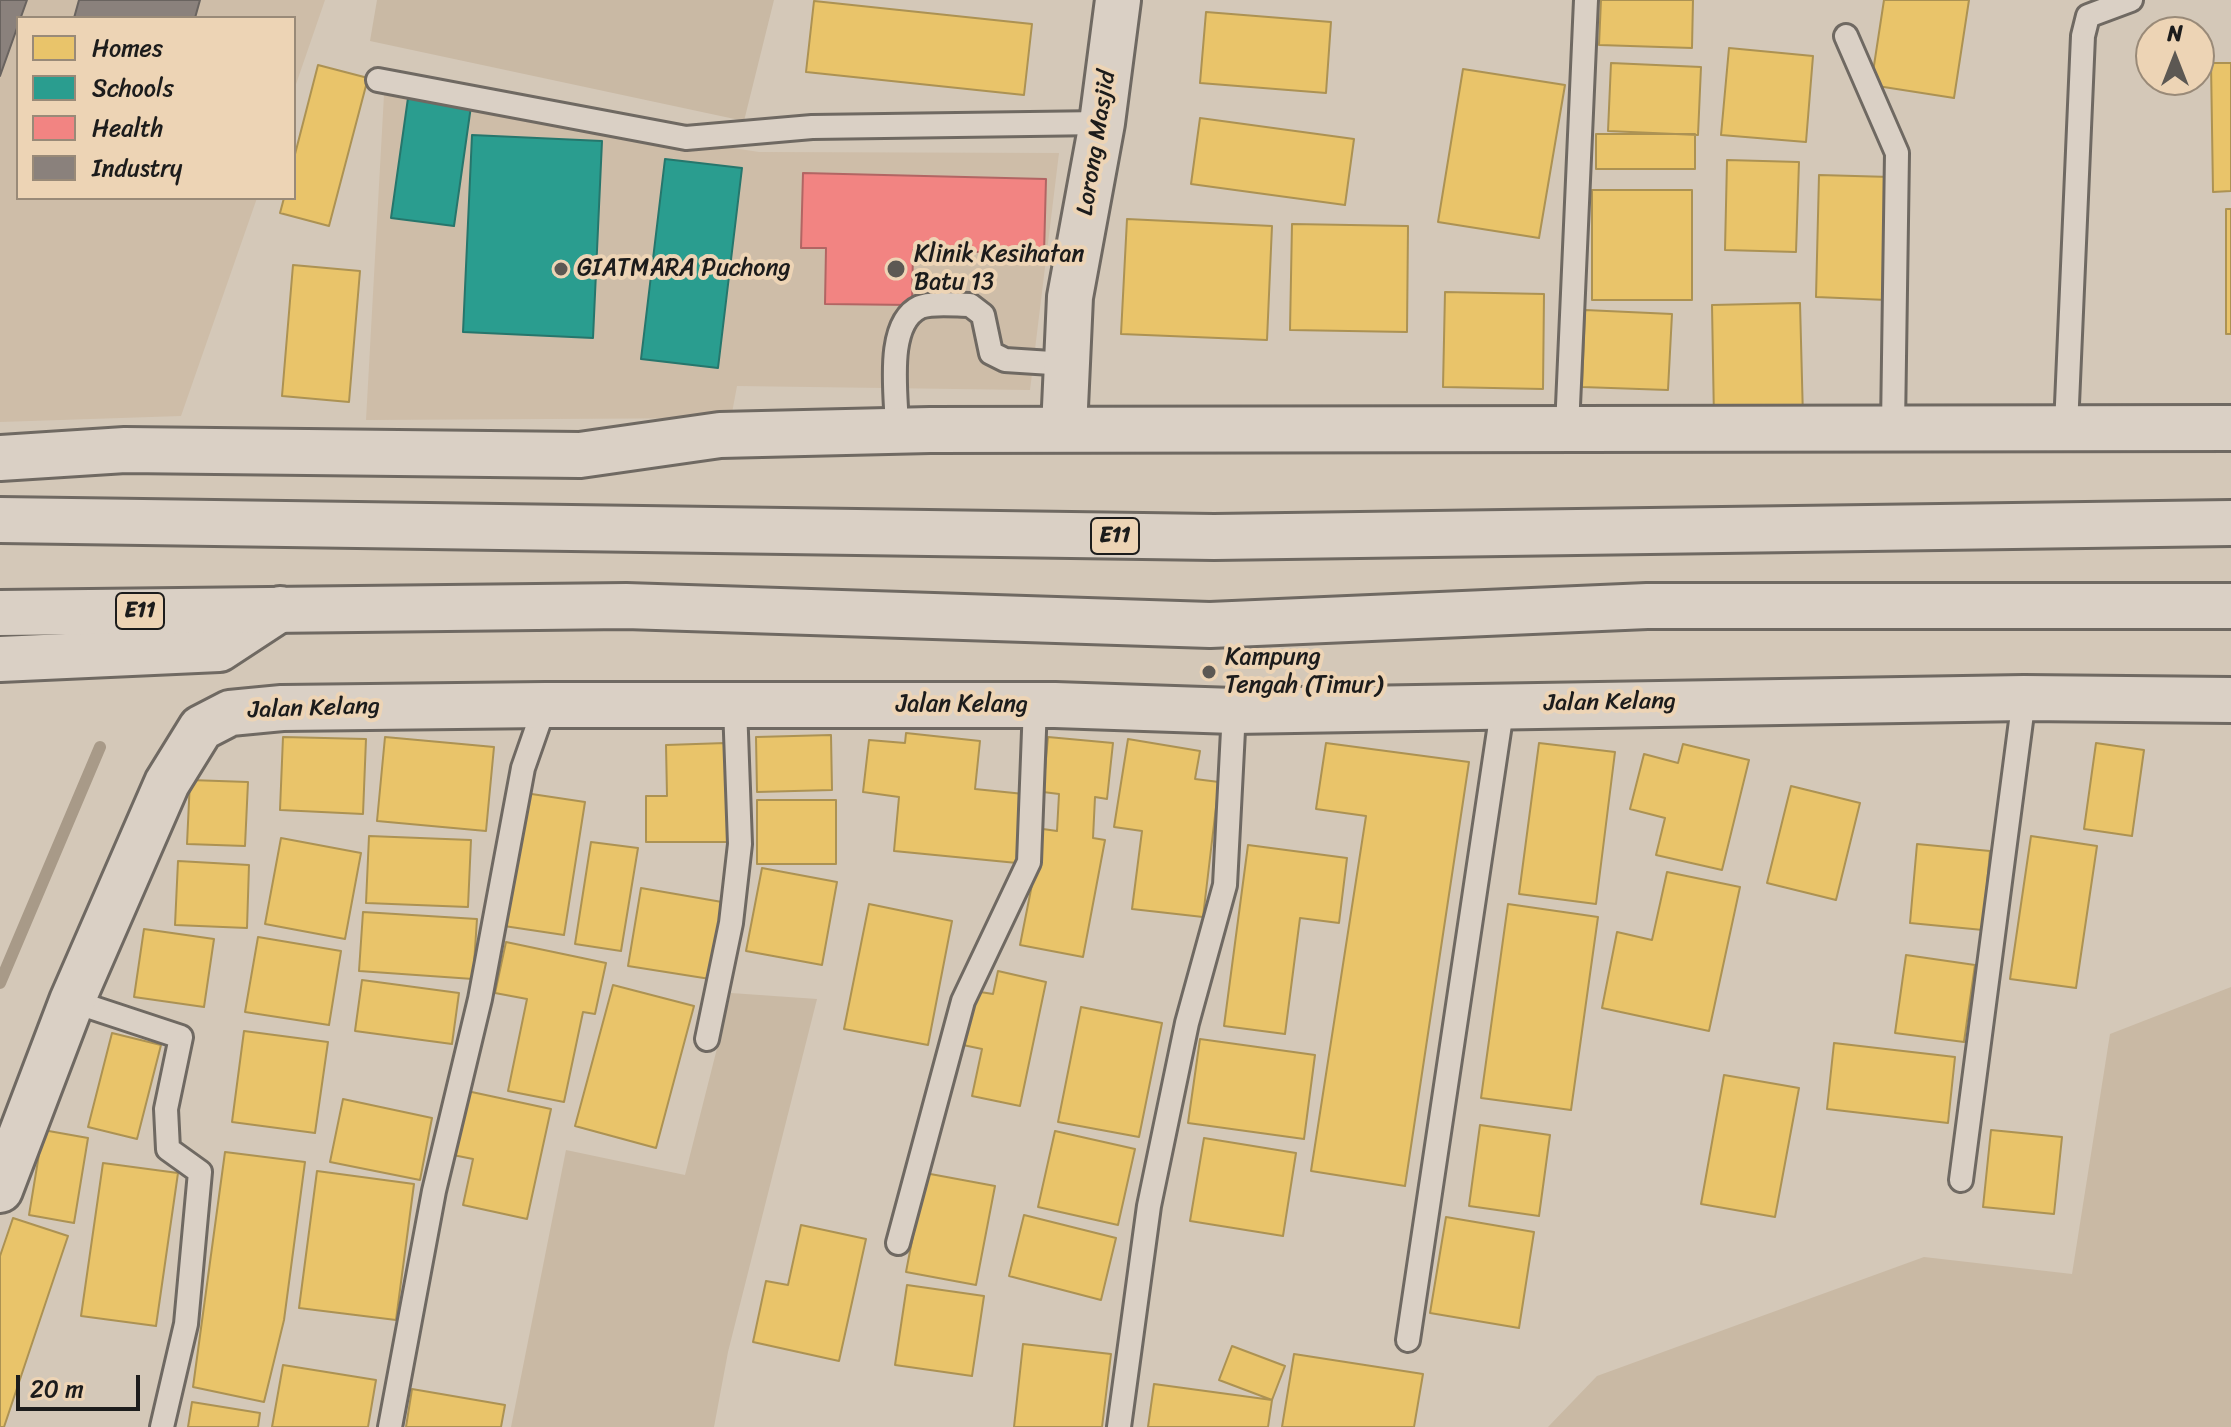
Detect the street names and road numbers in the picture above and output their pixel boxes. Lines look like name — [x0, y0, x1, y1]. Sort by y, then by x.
street label: Lorong Masjid — [1071, 68, 1123, 218]
road number: E11 — [1091, 518, 1139, 554]
road number: E11 — [116, 593, 164, 629]
street label: Jalan Kelang — [1544, 687, 1676, 719]
street label: Jalan Kelang — [896, 691, 1028, 719]
street label: Jalan Kelang — [247, 692, 381, 726]

